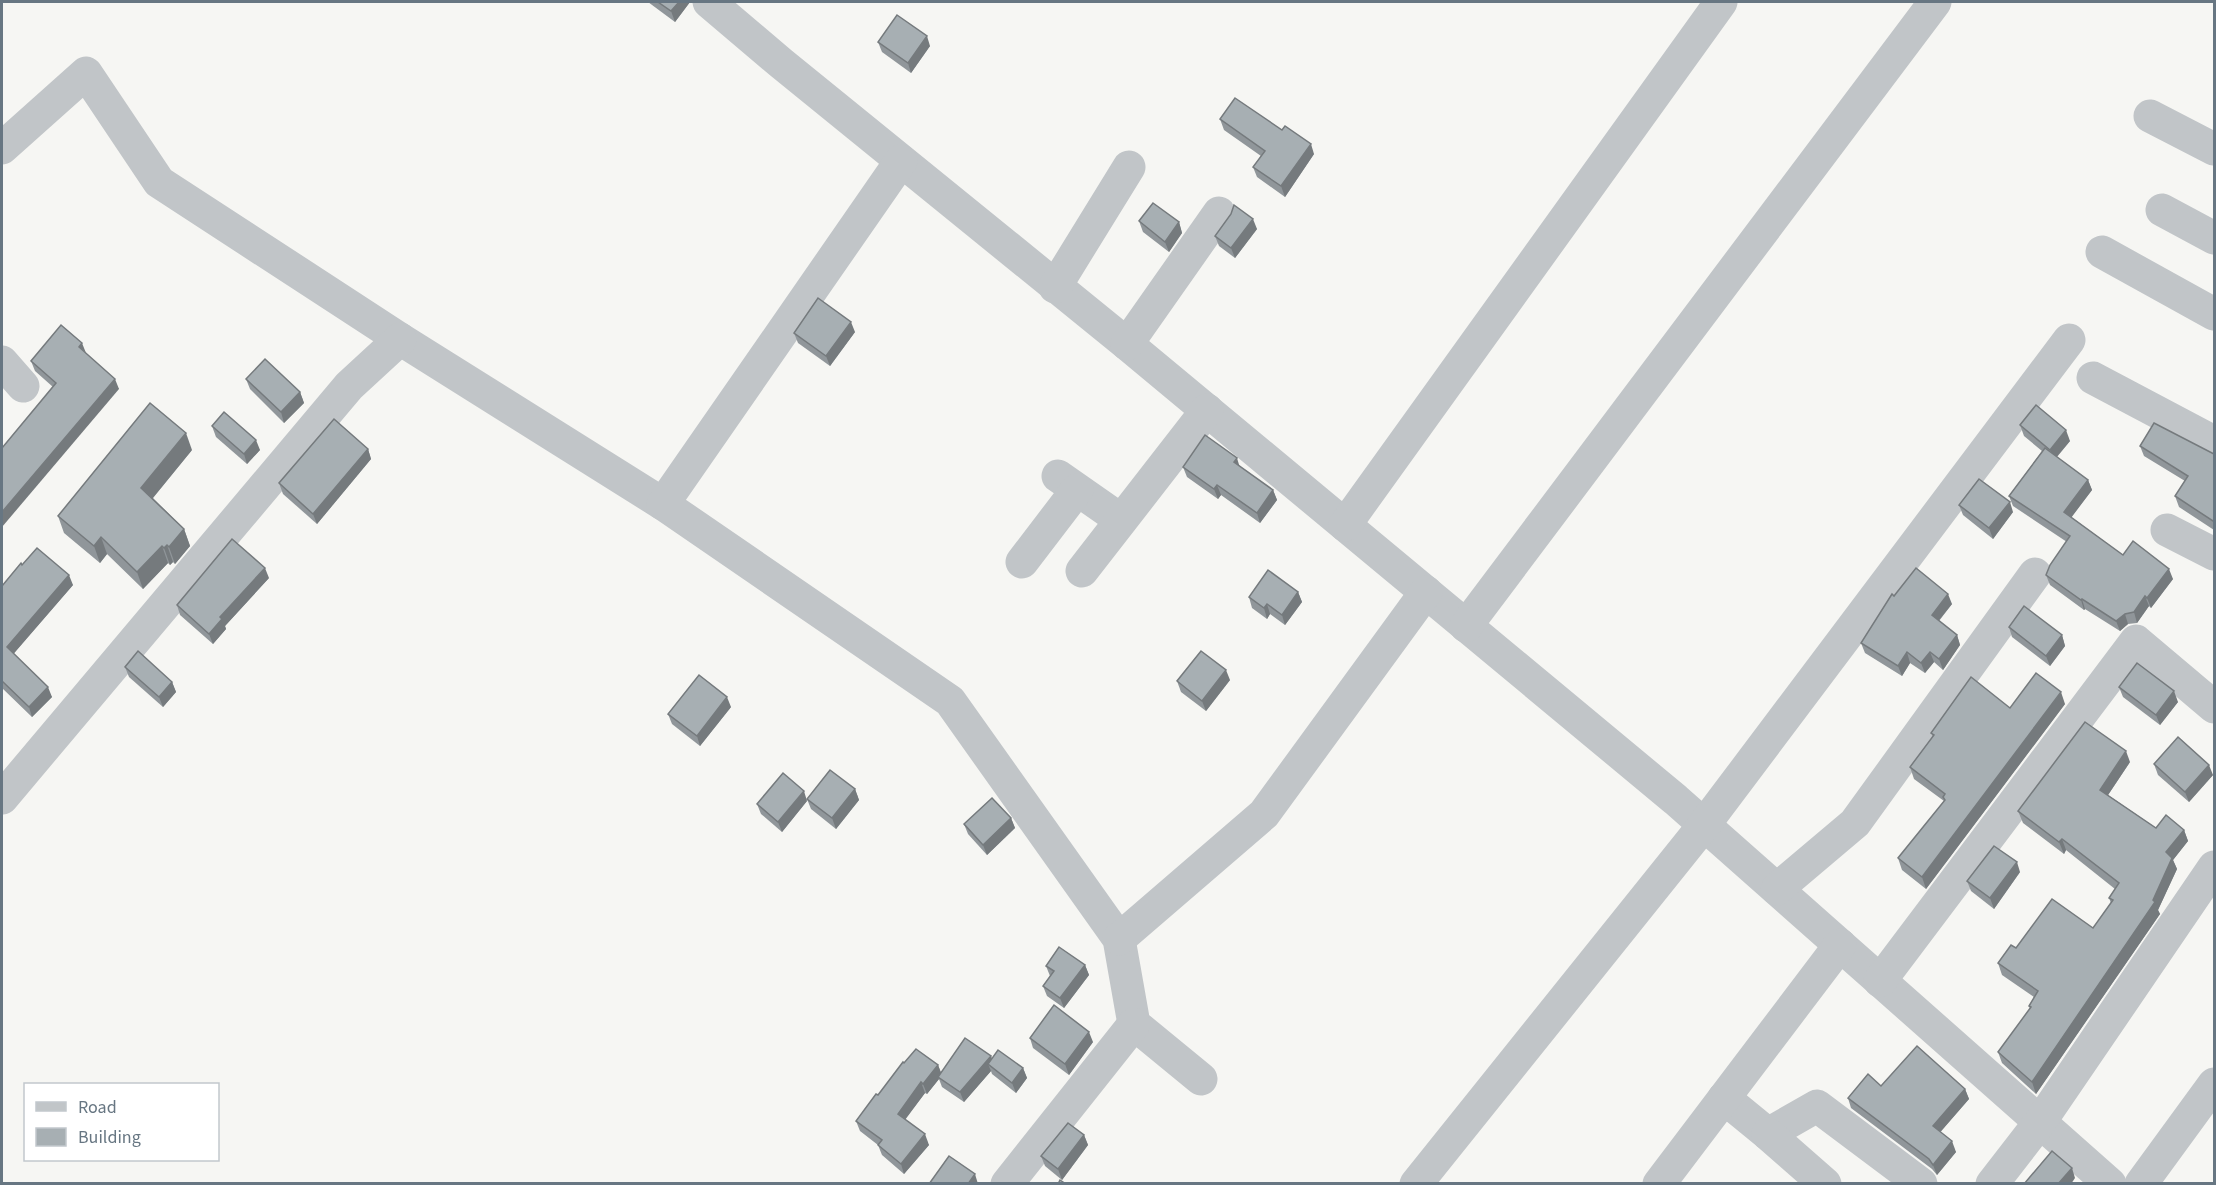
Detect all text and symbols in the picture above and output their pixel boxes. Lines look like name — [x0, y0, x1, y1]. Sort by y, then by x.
legend — [24, 1083, 219, 1161]
text: Road — [78, 1095, 117, 1120]
text: Building — [78, 1125, 141, 1150]

